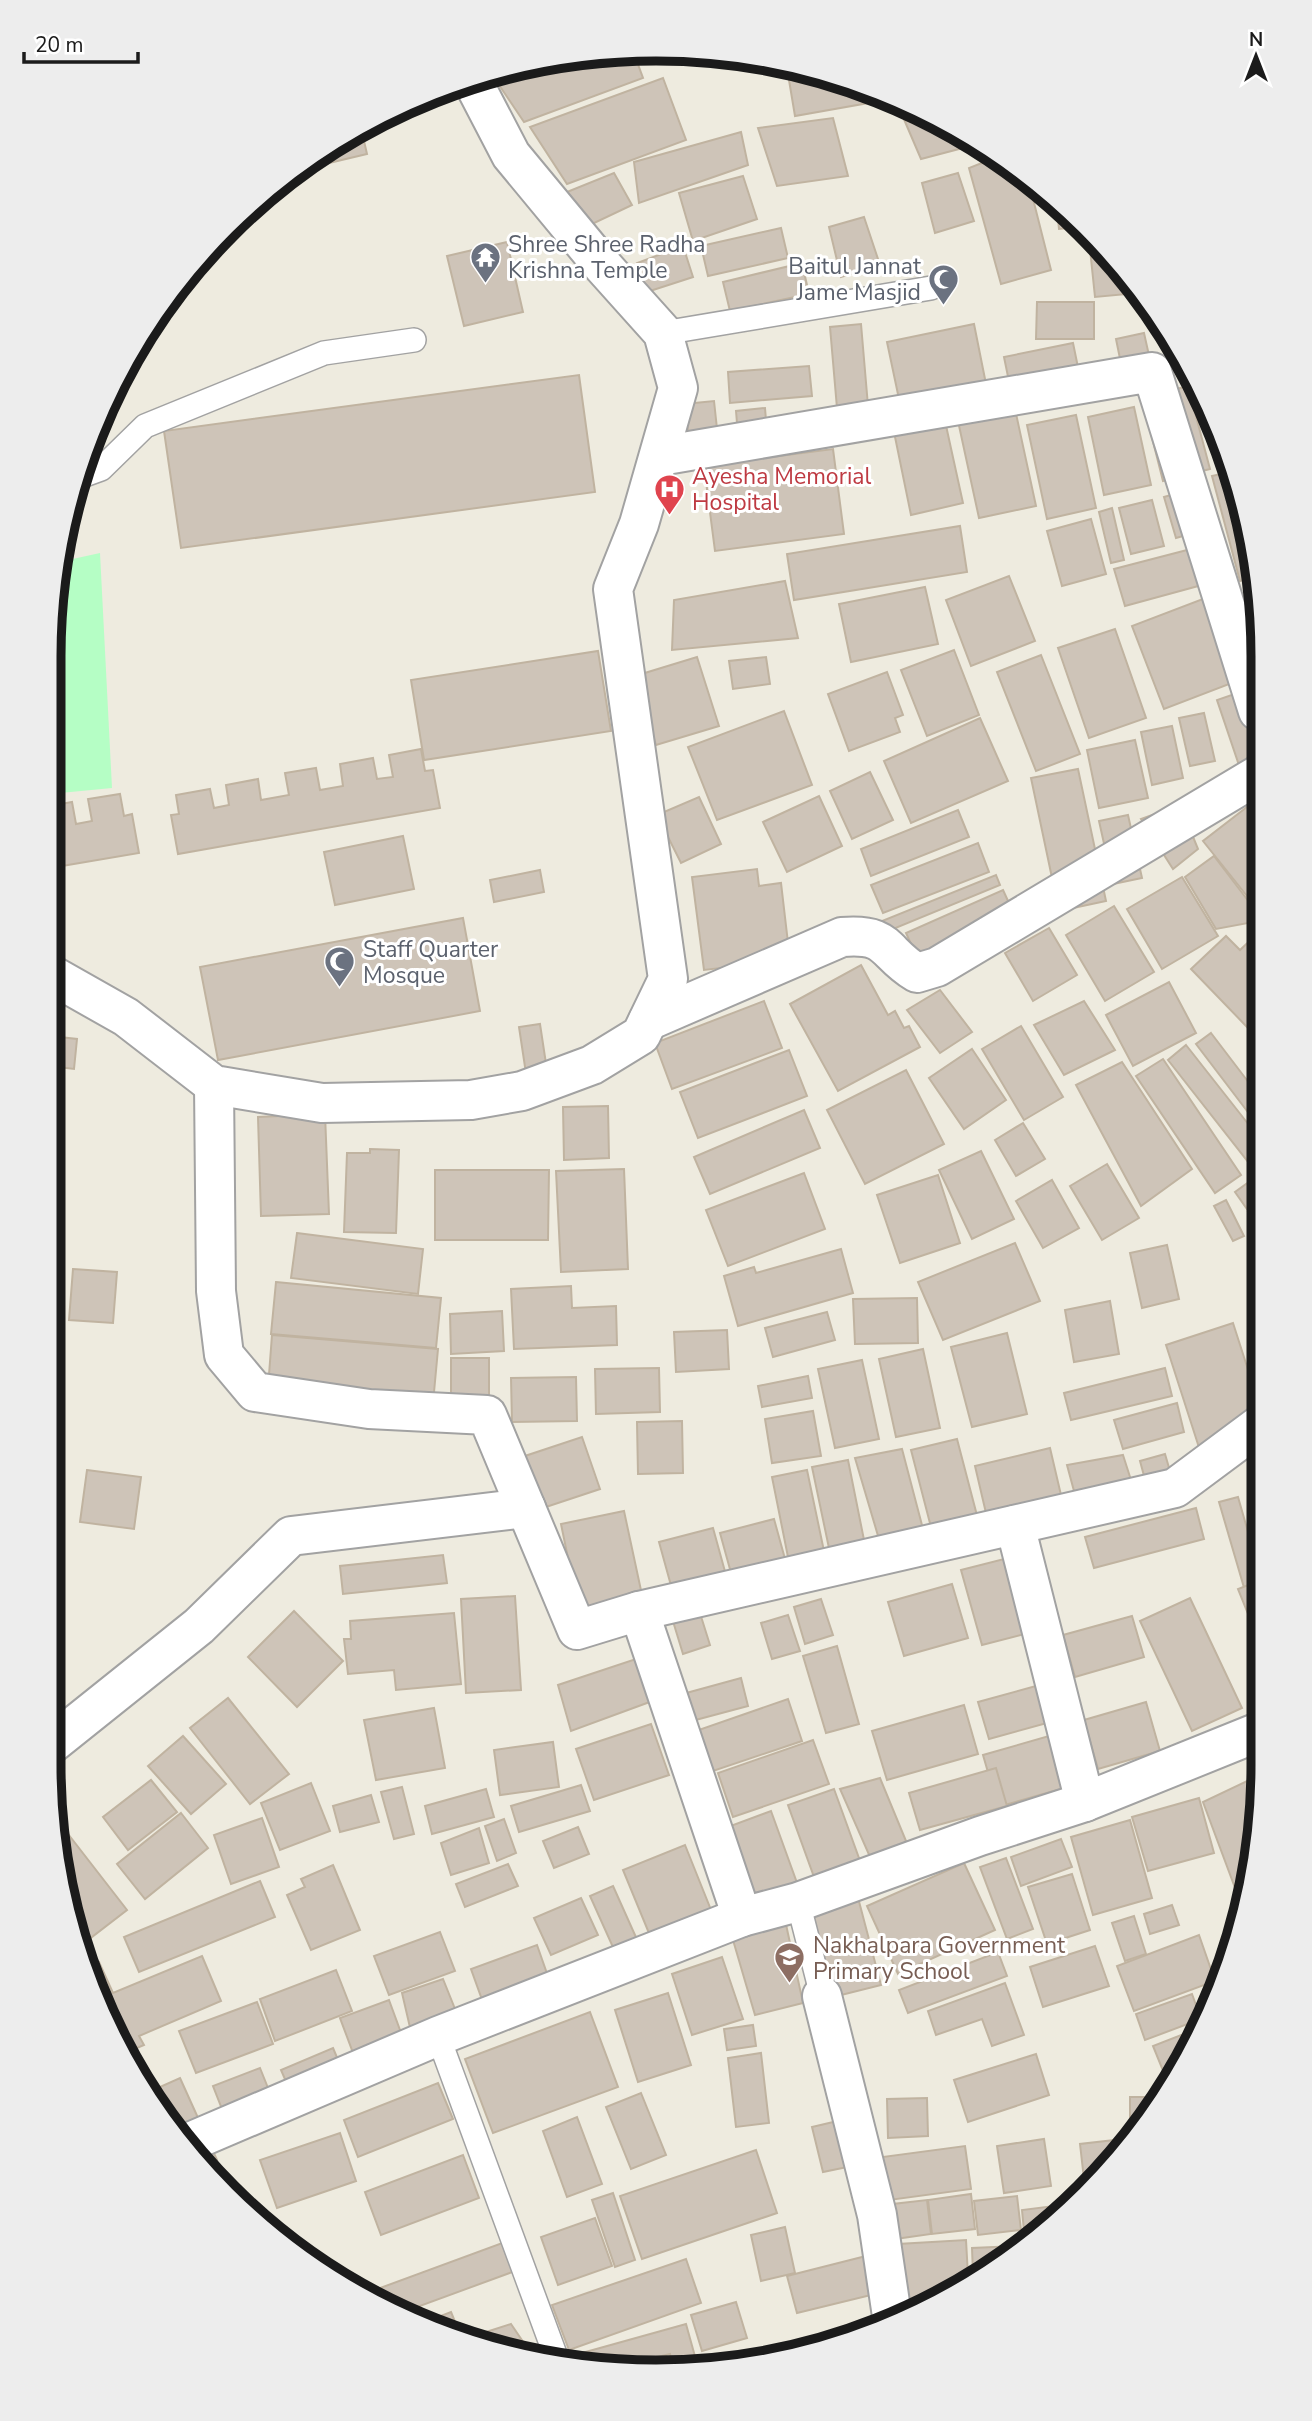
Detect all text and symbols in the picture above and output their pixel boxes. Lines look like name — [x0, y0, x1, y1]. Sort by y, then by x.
scale bar — [24, 21, 138, 65]
north arrow — [1221, 21, 1291, 91]
text: N — [1249, 27, 1263, 53]
text: 20 m — [35, 31, 84, 59]
place label: Shree Shree Radha Krishna Temple — [508, 229, 706, 286]
temple icon: Shree Shree Radha Krishna Temple — [468, 240, 502, 284]
place label: Baitul Jannat Jame Masjid — [788, 251, 922, 308]
mosque icon: Baitul Jannat Jame Masjid — [927, 262, 961, 306]
place label: Ayesha Memorial Hospital — [692, 461, 871, 518]
hospital icon: Ayesha Memorial Hospital — [652, 472, 686, 516]
place label: Staff Quarter Mosque — [363, 934, 499, 991]
mosque icon: Staff Quarter Mosque — [323, 945, 357, 989]
place label: Nakhalpara Government Primary School — [813, 1930, 1066, 1987]
school or university icon: Nakhalpara Government Primary School — [773, 1941, 807, 1985]

